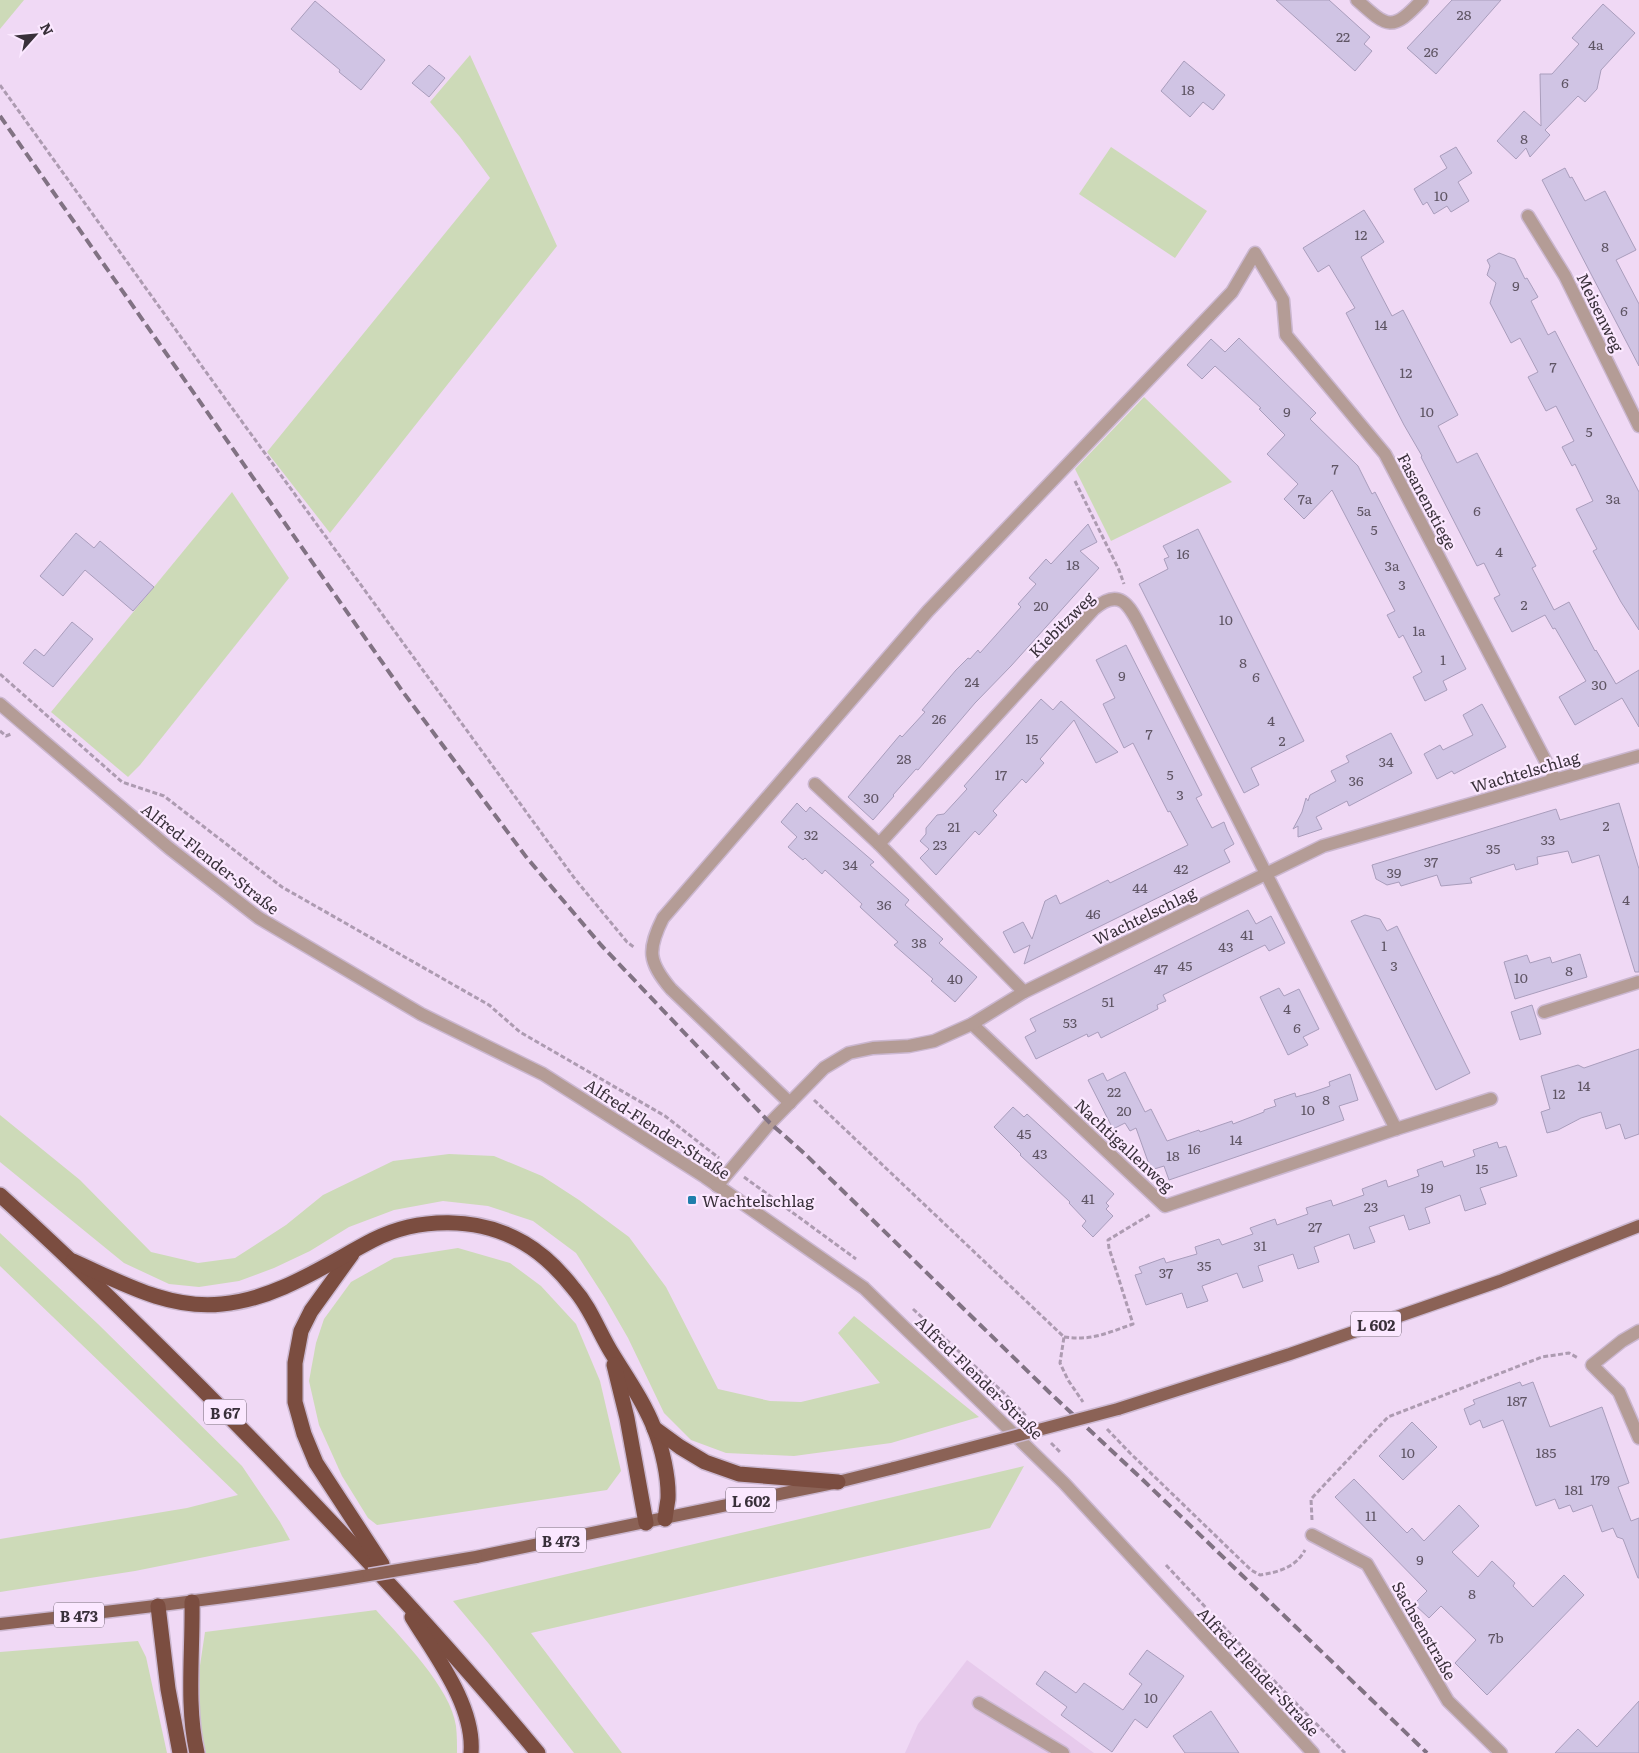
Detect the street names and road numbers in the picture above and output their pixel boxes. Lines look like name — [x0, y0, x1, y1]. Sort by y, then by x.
street label: Meisenweg — [1571, 268, 1631, 356]
street label: Fasanenstiege — [1392, 448, 1464, 554]
street label: Kiebitzweg — [1023, 585, 1100, 662]
street label: Wachtelschlag — [1468, 744, 1582, 798]
street label: Alfred-Flender-Straße — [137, 796, 285, 920]
street label: Wachtelschlag — [1088, 880, 1200, 950]
street label: Alfred-Flender-Straße — [580, 1072, 736, 1184]
street label: Nachtigallenweg — [1070, 1093, 1180, 1197]
street label: Alfred-Flender-Straße — [911, 1310, 1049, 1444]
road number: L 602 — [1351, 1312, 1401, 1336]
road number: B 67 — [204, 1400, 246, 1424]
road number: L 602 — [726, 1488, 776, 1512]
road number: B 473 — [536, 1528, 586, 1552]
street label: Sachsenstraße — [1387, 1576, 1463, 1684]
street label: Alfred-Flender-Straße — [1193, 1601, 1325, 1741]
road number: B 473 — [54, 1602, 104, 1628]

